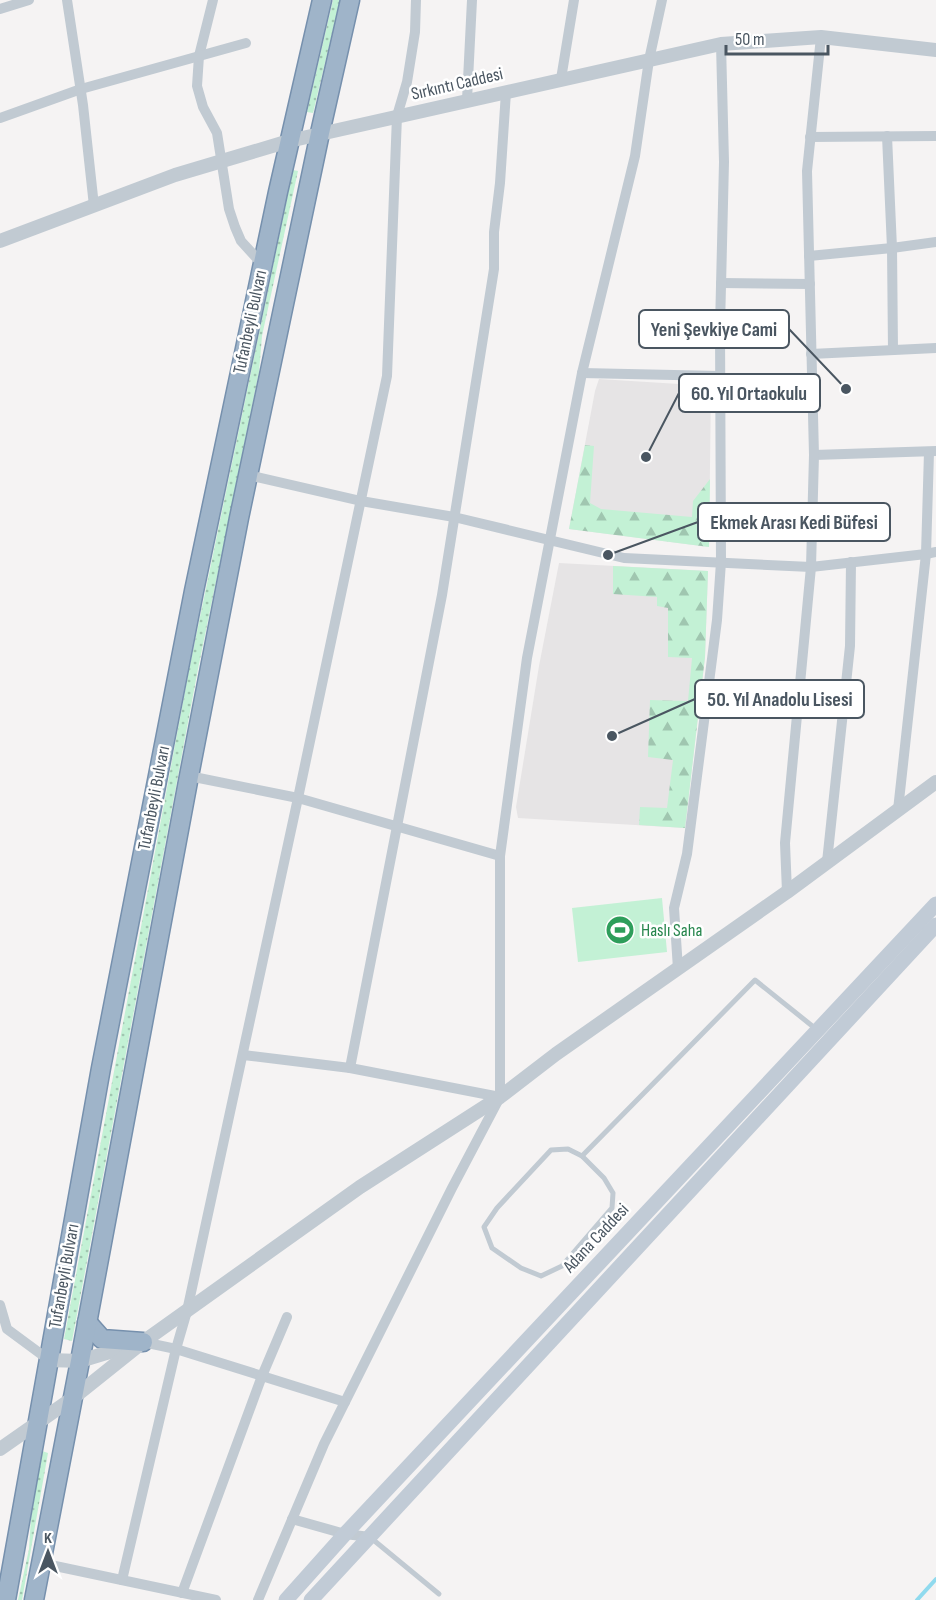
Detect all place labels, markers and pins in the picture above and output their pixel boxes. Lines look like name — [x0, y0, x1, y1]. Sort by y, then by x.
callout: Yeni Şevkiye Cami — [639, 310, 789, 348]
callout: 60. Yıl Ortaokulu — [679, 374, 820, 412]
callout: Ekmek Arası Kedi Büfesi — [698, 503, 890, 541]
callout: 50. Yıl Anadolu Lisesi — [695, 680, 864, 718]
sports icon: Haslı Saha — [604, 914, 636, 946]
place label: Haslı Saha — [641, 920, 702, 941]

